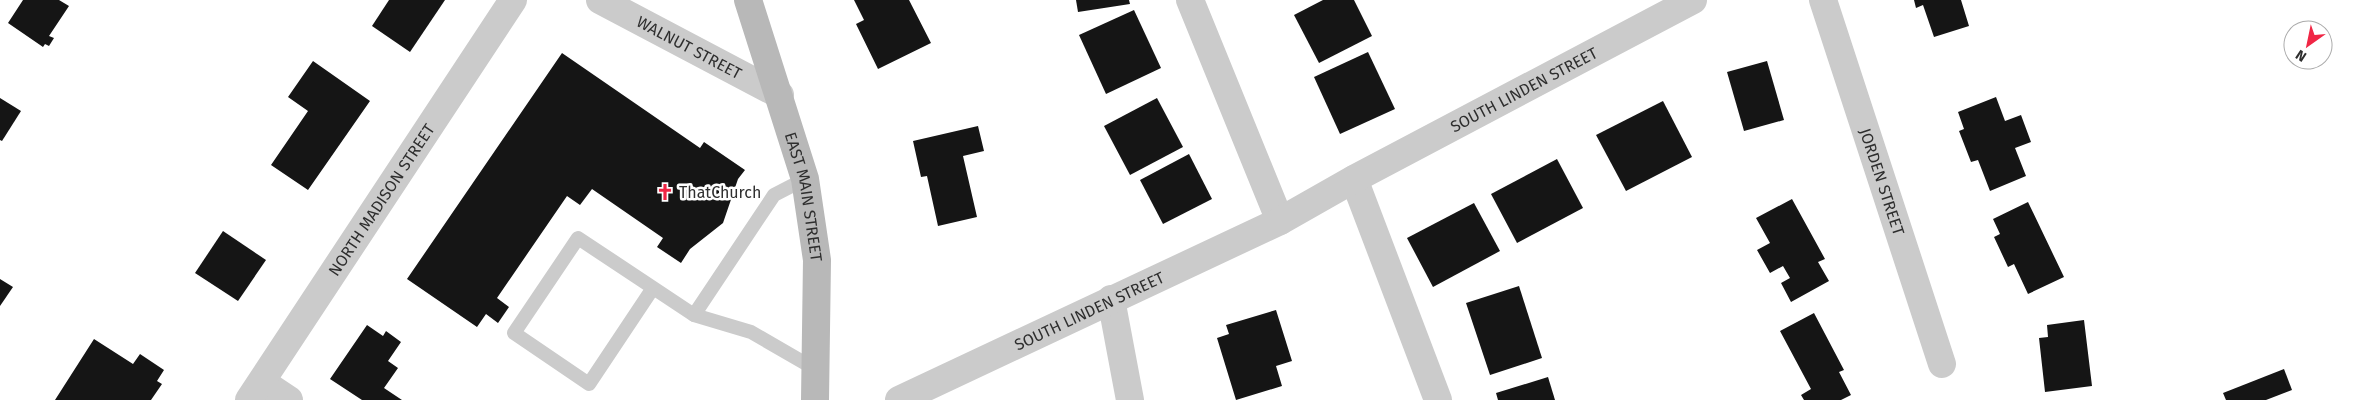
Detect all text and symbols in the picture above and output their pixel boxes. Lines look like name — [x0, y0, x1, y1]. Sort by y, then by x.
street label: WALNUT STREET — [634, 12, 746, 83]
north arrow — [2283, 20, 2333, 70]
street label: SOUTH LINDEN STREET — [1447, 43, 1601, 136]
text: N — [2293, 46, 2310, 65]
street label: NORTH MADISON STREET — [324, 119, 439, 279]
street label: JORDEN STREET — [1856, 126, 1909, 238]
street label: EAST MAIN STREET — [781, 130, 827, 263]
church icon: ThatChurch — [655, 182, 675, 202]
place label: ThatChurch — [679, 183, 761, 202]
street label: SOUTH LINDEN STREET — [1011, 267, 1168, 354]

